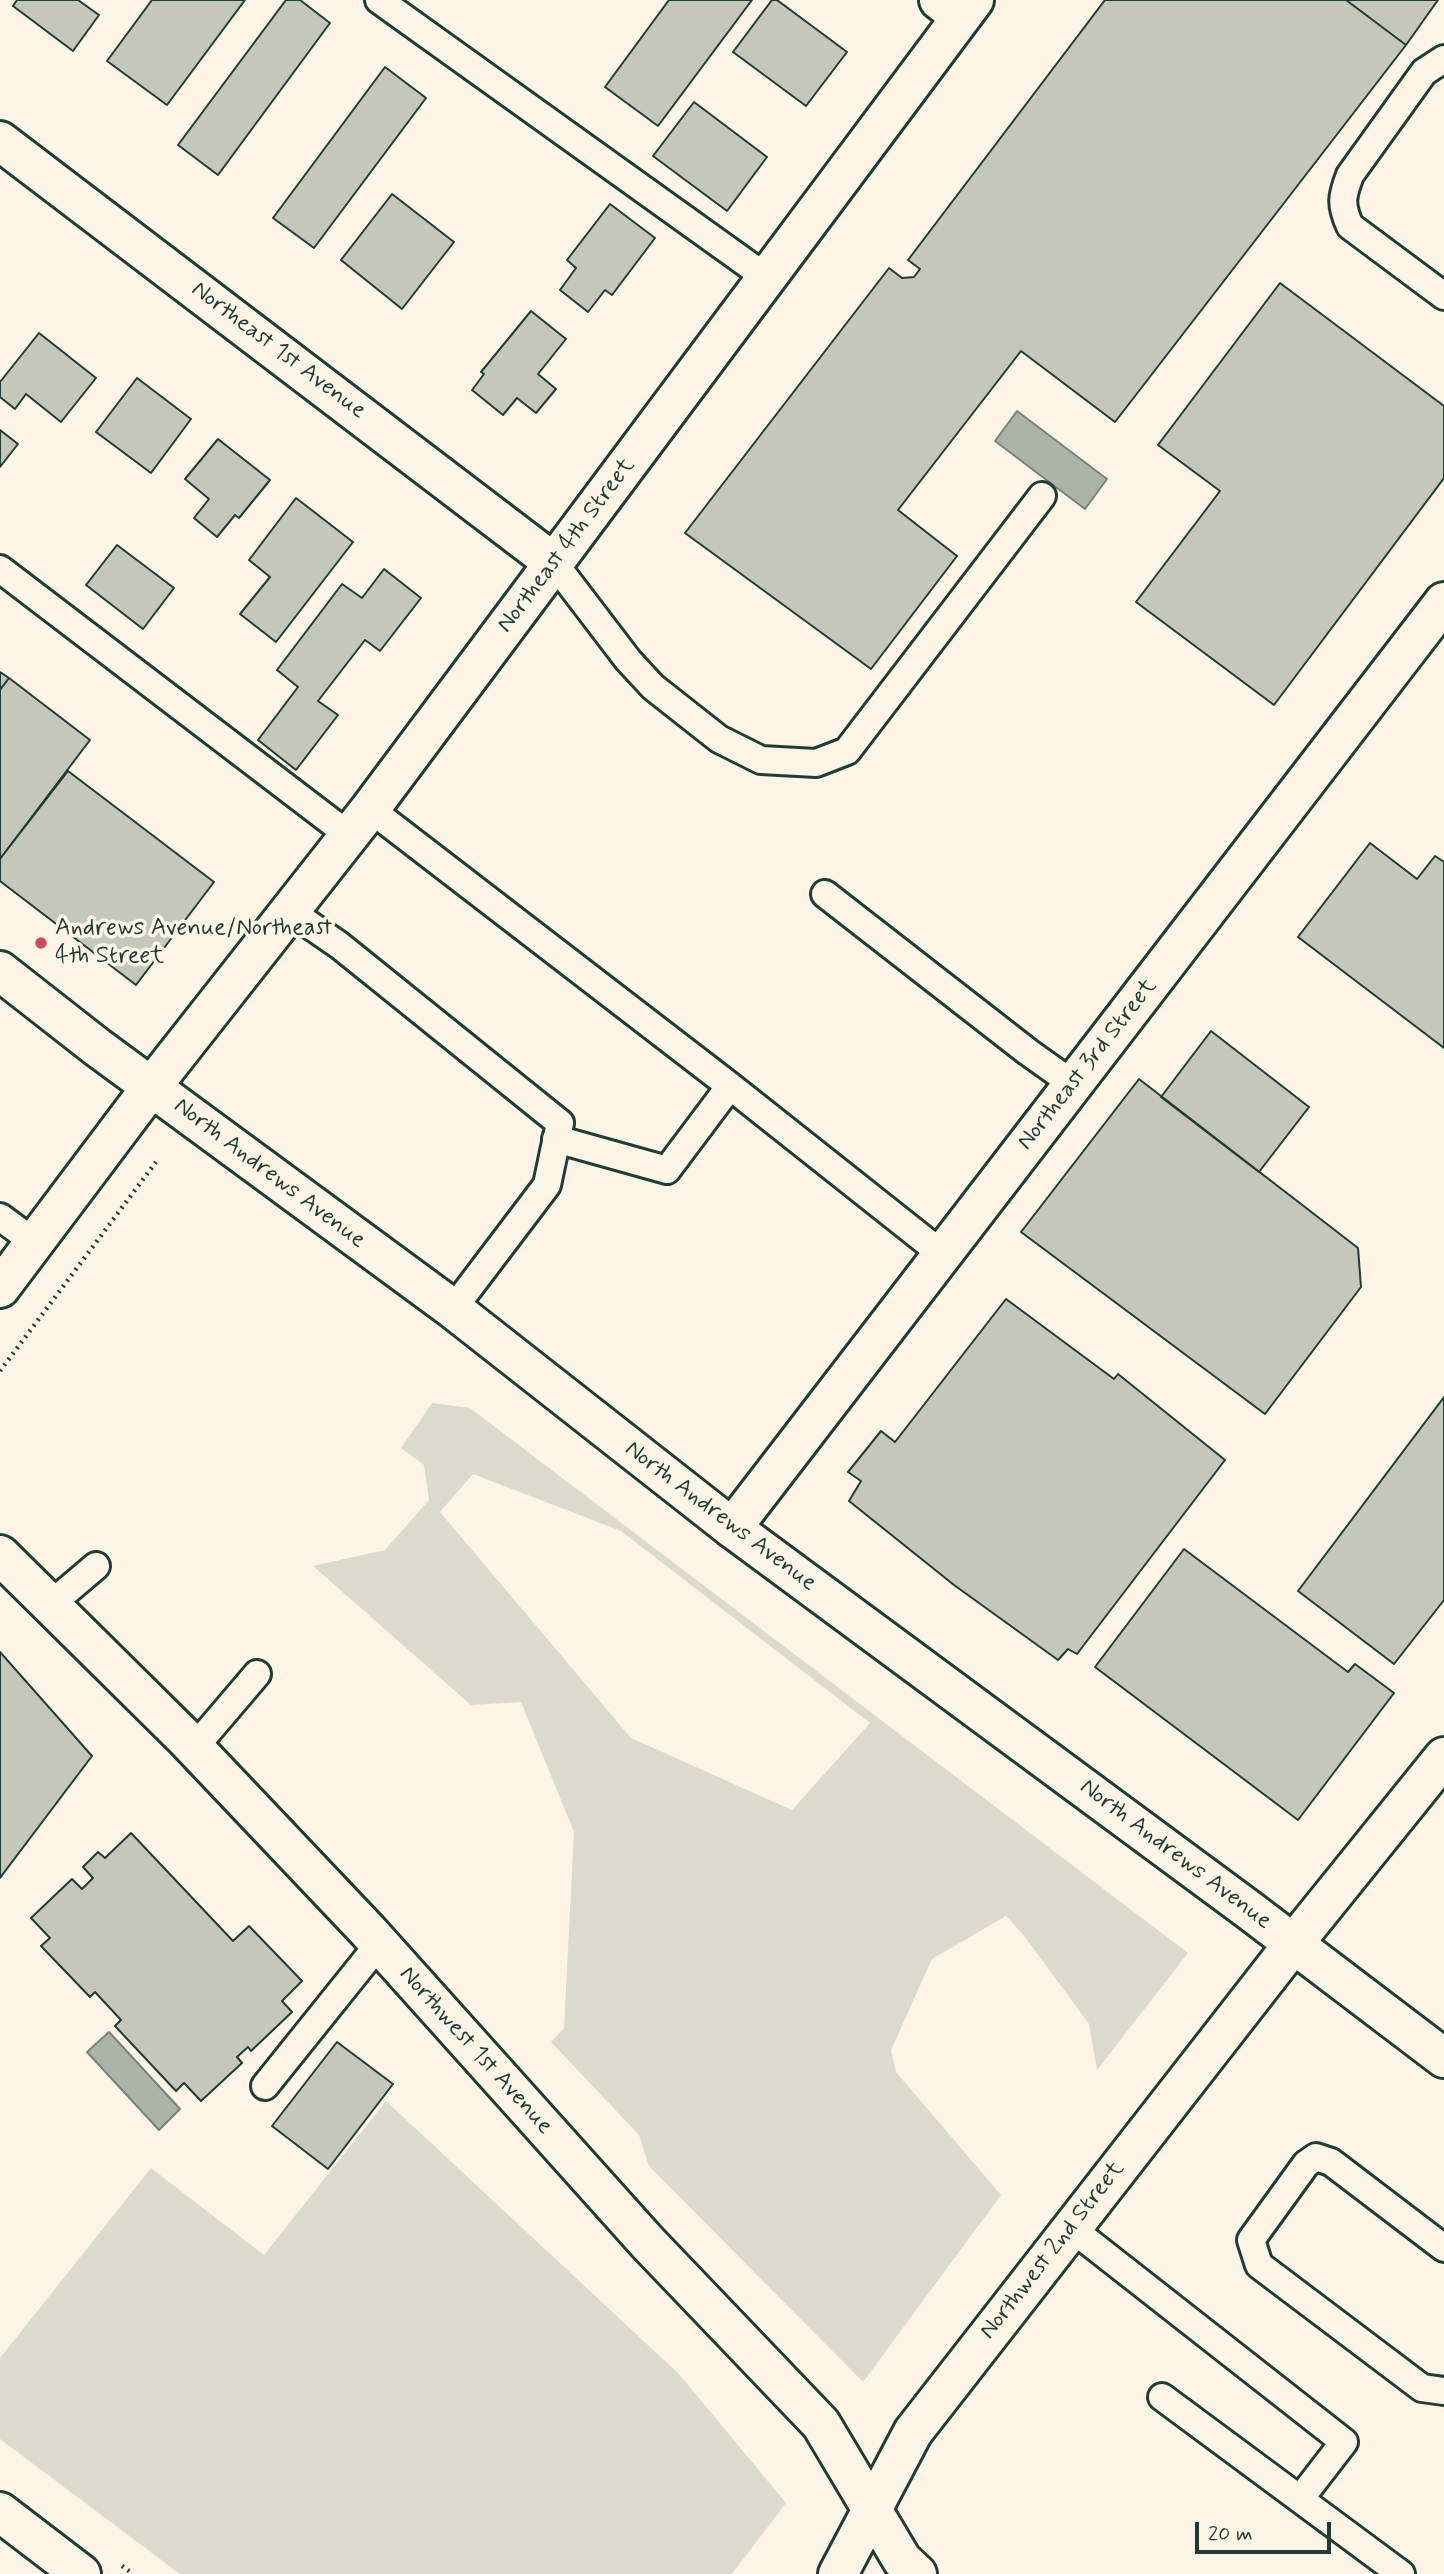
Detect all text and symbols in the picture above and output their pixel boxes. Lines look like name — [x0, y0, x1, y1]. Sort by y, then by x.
street label: Northeast 1st Avenue — [185, 276, 371, 426]
street label: Northeast 4th Street — [492, 453, 642, 639]
place label: Andrews Avenue/Northeast 4th Street — [55, 915, 332, 971]
marker: Andrews Avenue/Northeast 4th Street — [33, 935, 49, 951]
street label: Northeast 3rd Street — [1012, 973, 1164, 1157]
street label: North Andrews Avenue — [167, 1092, 371, 1256]
street label: North Andrews Avenue — [618, 1435, 822, 1599]
street label: North Andrews Avenue — [1073, 1773, 1277, 1937]
street label: Northwest 1st Avenue — [392, 1961, 558, 2141]
street label: Northwest 2nd Street — [974, 2156, 1132, 2346]
scale bar — [1199, 2508, 1336, 2552]
text: 20 m — [1208, 2520, 1253, 2548]

